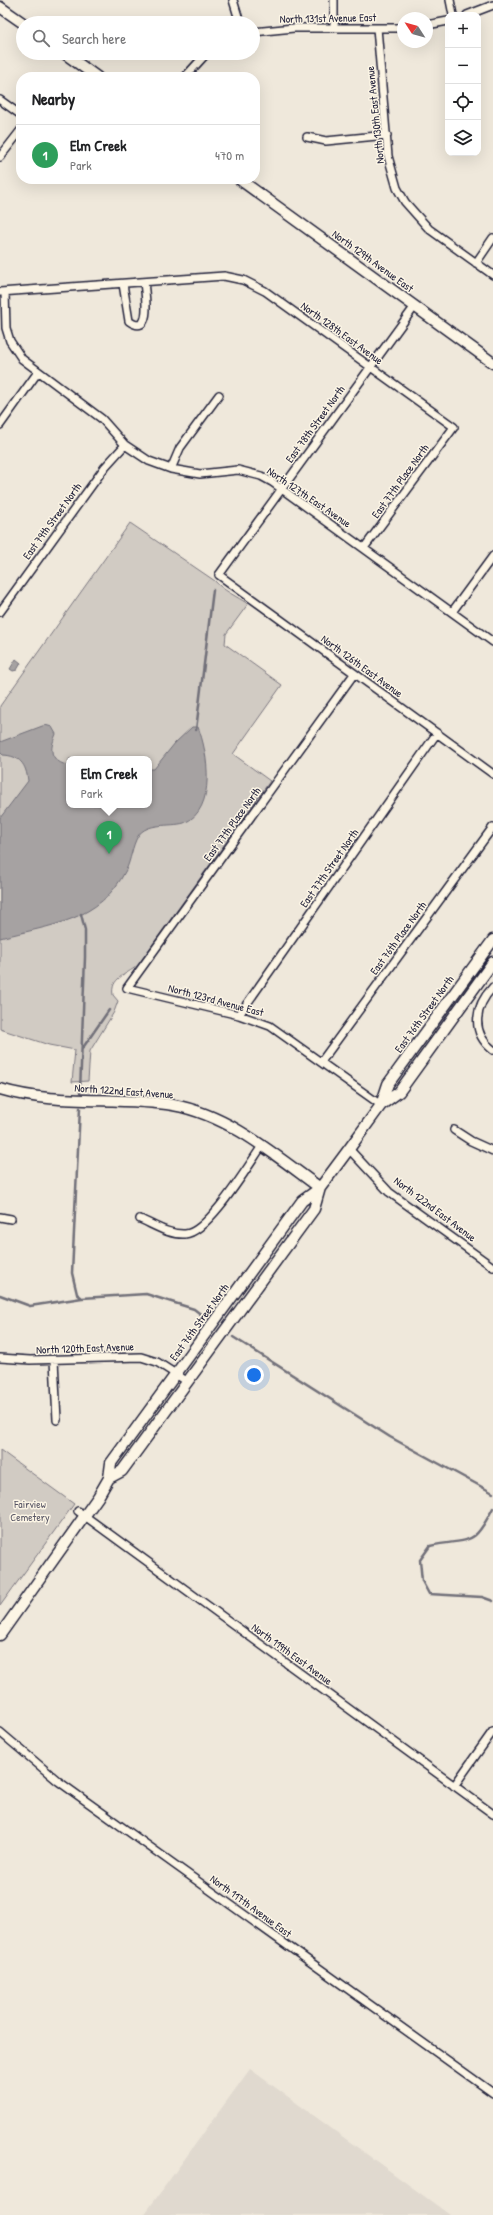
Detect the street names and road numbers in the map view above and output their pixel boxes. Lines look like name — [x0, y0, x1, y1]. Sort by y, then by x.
street label: North 131st Avenue East — [280, 10, 377, 26]
street label: North 130th East Avenue — [363, 65, 387, 164]
street label: North 129th Avenue East — [330, 227, 417, 295]
street label: North 128th East Avenue — [298, 299, 386, 368]
street label: East 78th Street North — [282, 382, 348, 465]
street label: East 77th Place North — [368, 441, 432, 521]
street label: North 127th East Avenue — [264, 464, 354, 531]
street label: East 79th Street North — [20, 480, 85, 562]
street label: North 126th East Avenue — [318, 632, 406, 701]
street label: East 77th Place North — [200, 784, 264, 864]
street label: East 77th Street North — [297, 826, 362, 910]
street label: East 76th Place North — [367, 898, 429, 977]
street label: East 76th Street North — [391, 973, 457, 1055]
street label: North 123rd Avenue East — [167, 981, 265, 1020]
street label: North 122nd East Avenue — [74, 1081, 175, 1101]
street label: North 122nd East Avenue — [391, 1174, 479, 1245]
street label: East 76th Street North — [166, 1281, 232, 1363]
street label: North 120th East Avenue — [36, 1339, 135, 1357]
street label: North 119th East Avenue — [249, 1620, 335, 1688]
street label: North 117th Avenue East — [207, 1872, 295, 1940]

